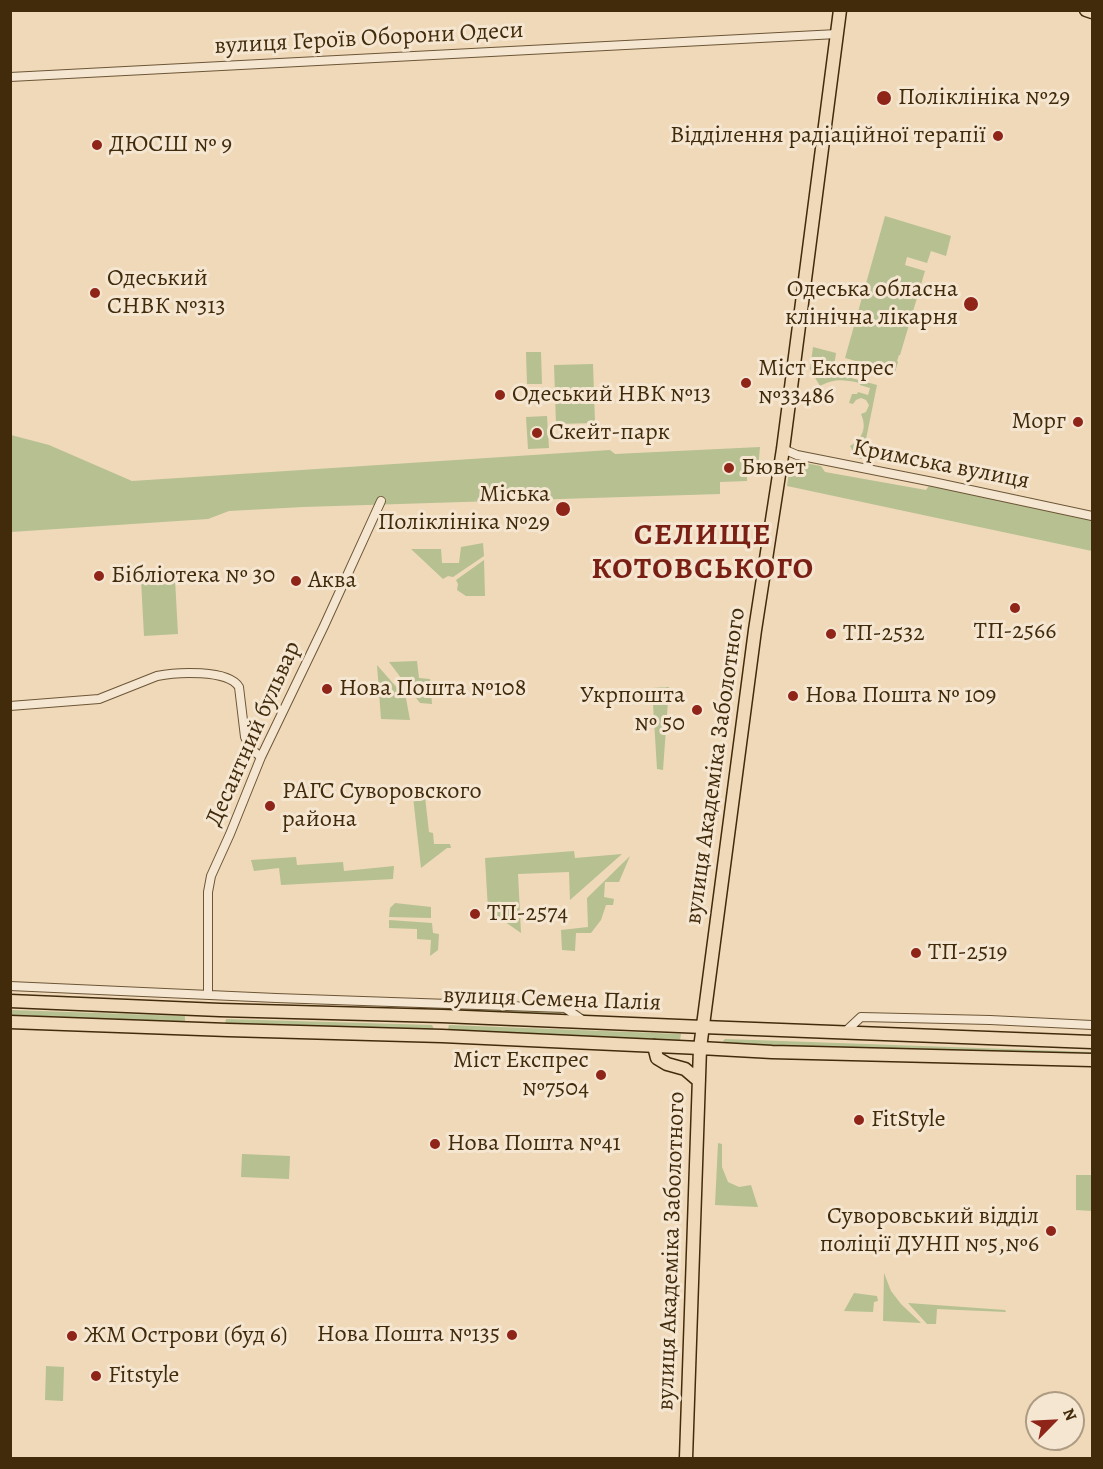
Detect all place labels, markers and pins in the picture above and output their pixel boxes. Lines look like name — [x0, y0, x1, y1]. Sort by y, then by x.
place label: Поліклініка №29 — [898, 84, 1070, 112]
marker: Поліклініка №29 — [875, 89, 893, 107]
place label: Відділення радіаційної терапії — [670, 122, 986, 150]
marker: Відділення радіаційної терапії — [991, 129, 1005, 143]
place label: ДЮСШ № 9 — [109, 131, 232, 159]
marker: ДЮСШ № 9 — [90, 138, 104, 152]
place label: Одеський СНВК №313 — [107, 265, 226, 321]
place label: Одеська обласна клінічна лікарня — [785, 276, 958, 332]
marker: Одеський СНВК №313 — [88, 286, 102, 300]
marker: Одеська обласна клінічна лікарня — [962, 295, 980, 313]
place label: Міст Експрес №33486 — [758, 355, 894, 411]
marker: Міст Експрес №33486 — [739, 376, 753, 390]
place label: Одеський НВК №13 — [512, 381, 711, 409]
marker: Одеський НВК №13 — [493, 388, 507, 402]
place label: Морг — [1011, 408, 1066, 436]
marker: Морг — [1071, 415, 1085, 429]
place label: Скейт-парк — [549, 419, 670, 447]
marker: Скейт-парк — [530, 426, 544, 440]
place label: Бювет — [741, 454, 806, 482]
marker: Бювет — [722, 461, 736, 475]
place label: Міська Поліклініка №29 — [378, 481, 550, 537]
marker: Міська Поліклініка №29 — [554, 500, 572, 518]
place label: Бібліотека № 30 — [111, 562, 275, 590]
place label: Аква — [308, 567, 356, 595]
marker: Бібліотека № 30 — [92, 569, 106, 583]
marker: Аква — [289, 574, 303, 588]
marker: ТП-2566 — [1008, 601, 1022, 615]
place label: ТП-2566 — [974, 618, 1056, 646]
place label: ТП-2532 — [843, 620, 925, 648]
marker: ТП-2532 — [824, 627, 838, 641]
place label: Нова Пошта №108 — [339, 675, 526, 703]
marker: Нова Пошта №108 — [320, 682, 334, 696]
place label: Укрпошта № 50 — [580, 682, 685, 738]
place label: Нова Пошта № 109 — [805, 682, 996, 710]
marker: Нова Пошта № 109 — [786, 689, 800, 703]
marker: Укрпошта № 50 — [690, 703, 704, 717]
place label: РАГС Суворовского района — [282, 778, 482, 834]
marker: РАГС Суворовского района — [263, 799, 277, 813]
place label: ТП-2574 — [487, 900, 568, 928]
marker: ТП-2574 — [468, 907, 482, 921]
place label: ТП-2519 — [928, 939, 1007, 967]
marker: ТП-2519 — [909, 946, 923, 960]
place label: Міст Експрес №7504 — [453, 1047, 589, 1103]
marker: Міст Експрес №7504 — [594, 1068, 608, 1082]
place label: FitStyle — [871, 1106, 945, 1134]
marker: FitStyle — [852, 1113, 866, 1127]
place label: Нова Пошта №41 — [447, 1130, 621, 1158]
marker: Нова Пошта №41 — [428, 1137, 442, 1151]
place label: Суворовський відділ поліції ДУНП №5,№6 — [820, 1203, 1039, 1259]
marker: Суворовський відділ поліції ДУНП №5,№6 — [1044, 1224, 1058, 1238]
place label: Нова Пошта №135 — [317, 1321, 500, 1349]
place label: ЖМ Острови (буд 6) — [84, 1322, 288, 1350]
marker: Нова Пошта №135 — [505, 1328, 519, 1342]
marker: ЖМ Острови (буд 6) — [65, 1329, 79, 1343]
place label: Fitstyle — [108, 1362, 179, 1390]
marker: Fitstyle — [89, 1369, 103, 1383]

